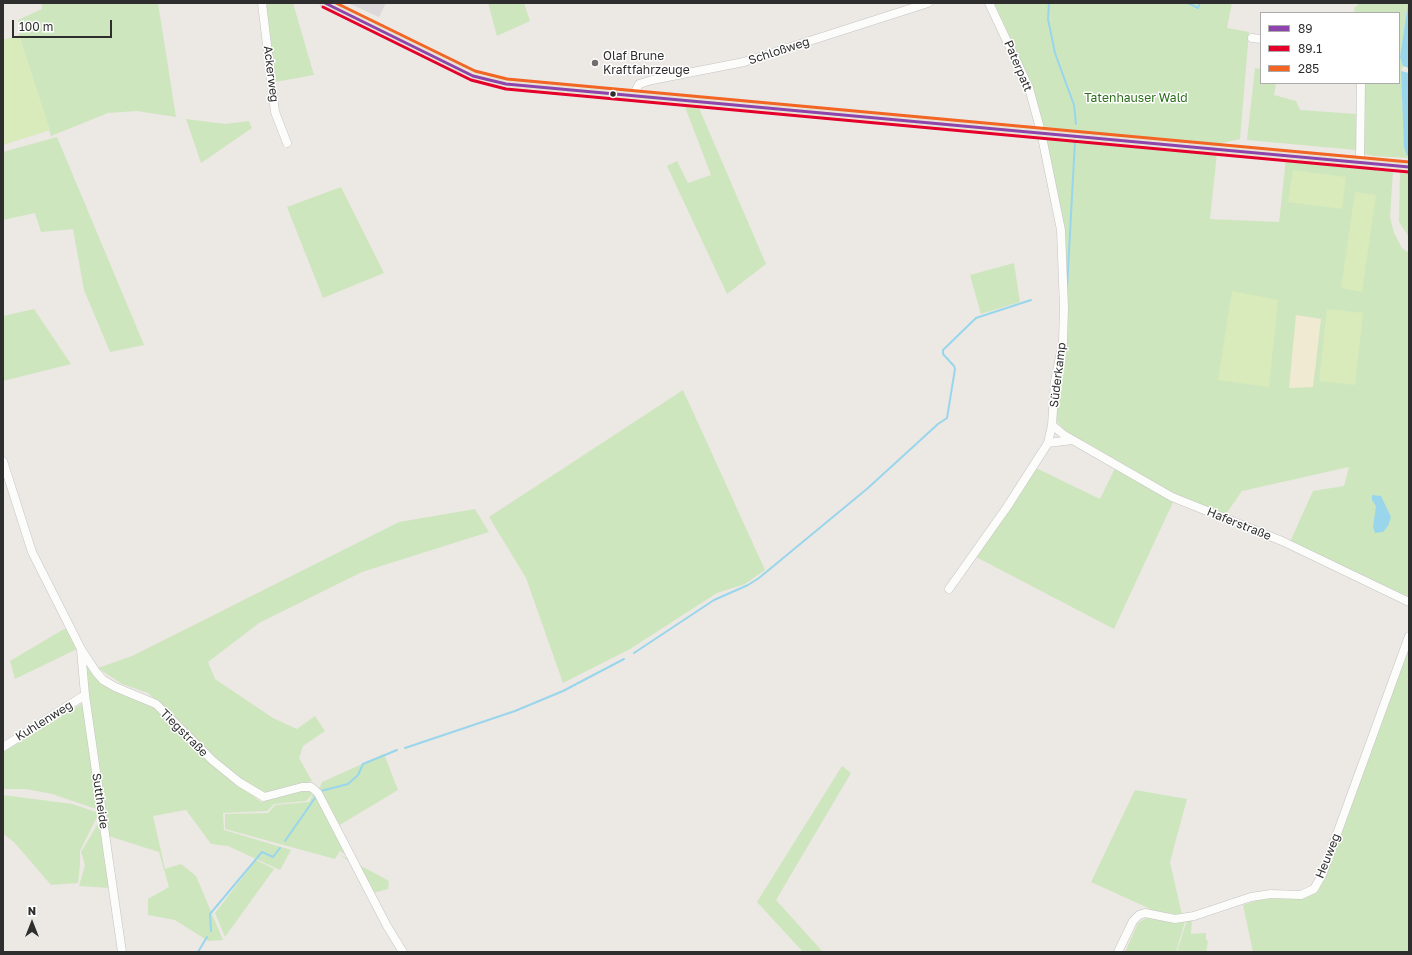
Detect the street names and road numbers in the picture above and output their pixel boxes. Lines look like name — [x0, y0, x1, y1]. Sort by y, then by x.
street label: Schloßweg — [747, 34, 811, 68]
street label: Paterpatt — [1001, 38, 1035, 94]
street label: Ackerweg — [260, 45, 282, 103]
street label: Süderkamp — [1047, 342, 1069, 408]
street label: Haferstraße — [1205, 505, 1273, 543]
street label: Kuhlenweg — [13, 698, 75, 744]
street label: Tiegstraße — [157, 706, 211, 760]
street label: Suttheide — [89, 772, 111, 830]
street label: Heuweg — [1312, 831, 1344, 881]

